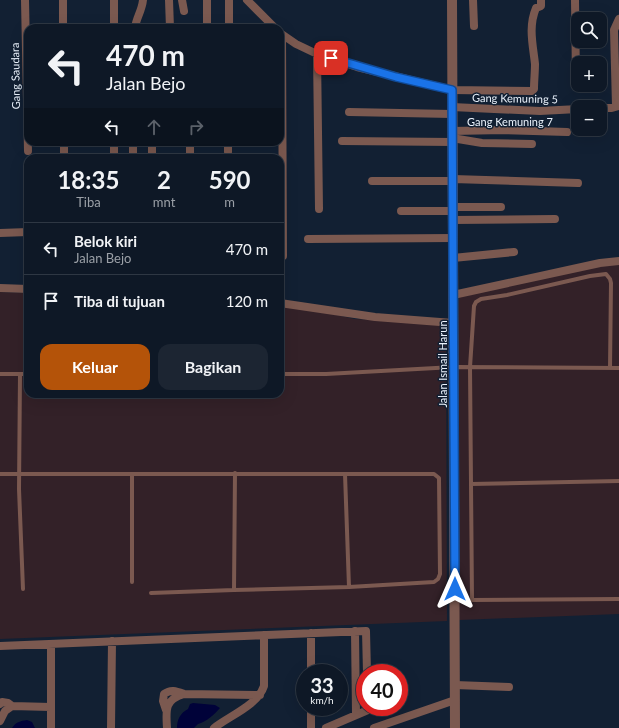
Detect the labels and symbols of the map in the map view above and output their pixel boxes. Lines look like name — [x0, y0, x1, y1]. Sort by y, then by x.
pin — [314, 41, 348, 75]
street label: Gang Saudara — [8, 43, 22, 109]
street label: Gang Kemuning 5 — [472, 91, 558, 105]
street label: Gang Kemuning 7 — [467, 115, 553, 128]
street label: Jalan Ismail Harun — [436, 320, 449, 408]
position arrow — [434, 568, 476, 610]
speed limit sign: 40 — [356, 664, 408, 716]

